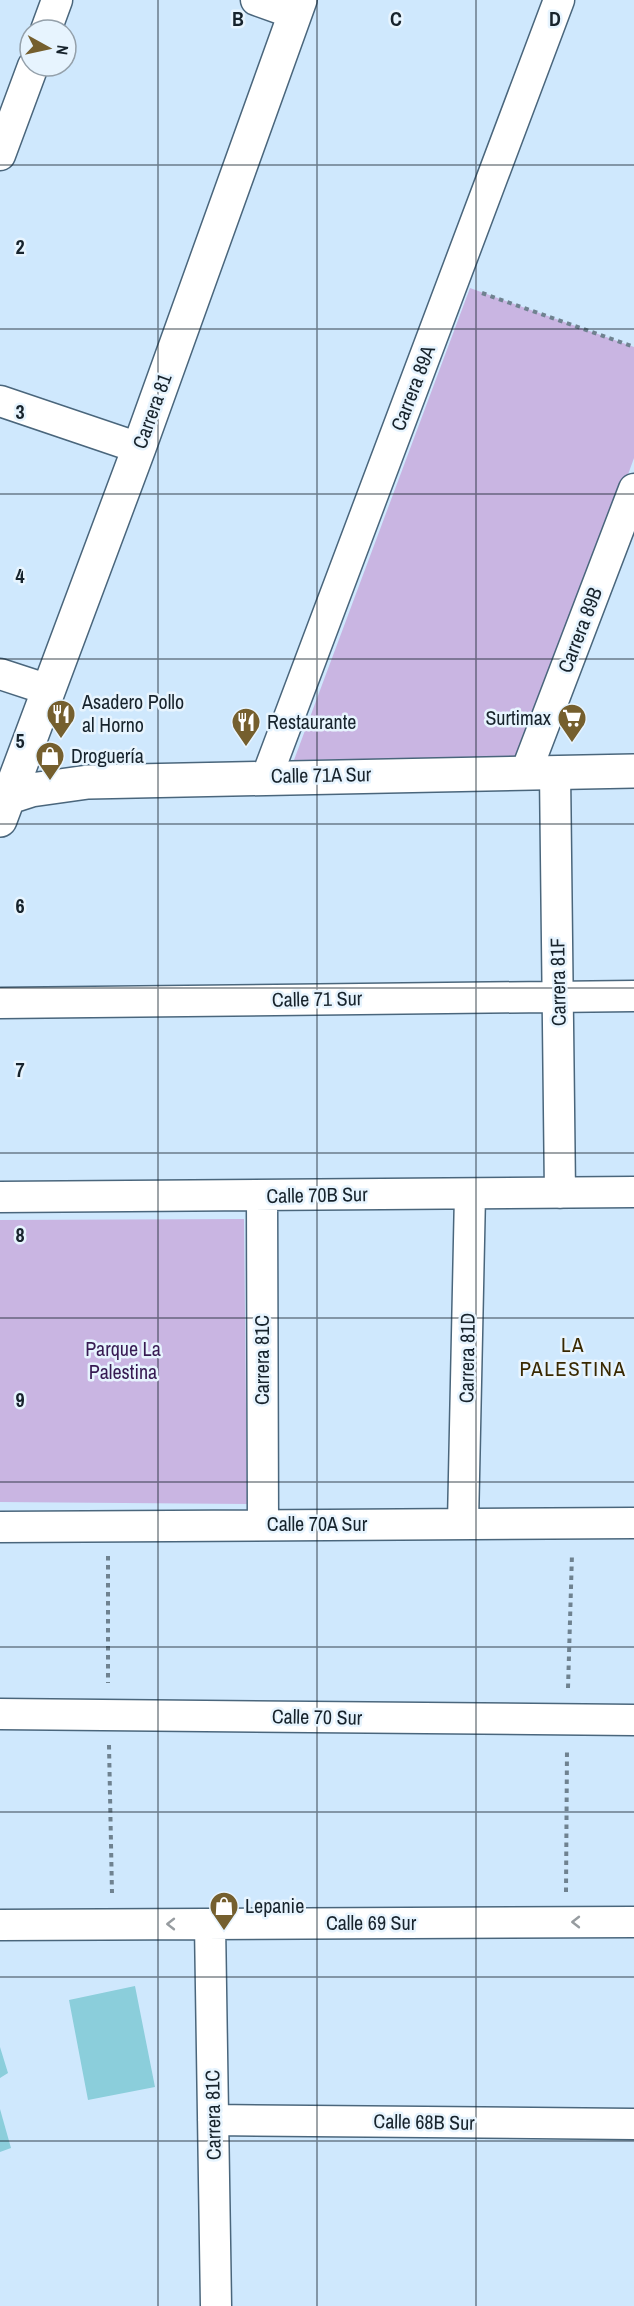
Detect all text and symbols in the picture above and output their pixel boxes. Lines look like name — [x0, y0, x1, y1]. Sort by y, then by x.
text: B — [232, 5, 244, 32]
text: C — [390, 5, 402, 32]
text: D — [549, 5, 561, 32]
north arrow — [18, 18, 78, 78]
text: N — [51, 44, 74, 56]
text: 2 — [15, 233, 25, 260]
street label: Carrera 89A — [384, 341, 441, 434]
street label: Carrera 81 — [125, 369, 178, 452]
text: 3 — [15, 398, 25, 425]
text: 4 — [15, 562, 25, 589]
street label: Carrera 89B — [551, 583, 608, 676]
place label: Asadero Pollo al Horno — [81, 688, 184, 738]
restaurant icon: Asadero Pollo al Horno — [45, 698, 77, 740]
supermarket icon: Surtimax — [556, 702, 588, 744]
place label: Surtimax — [485, 704, 552, 731]
restaurant icon: Restaurante — [230, 706, 262, 748]
place label: Restaurante — [267, 708, 356, 735]
text: 5 — [15, 727, 25, 754]
shop icon: Droguería — [34, 740, 66, 782]
place label: Droguería — [71, 742, 144, 769]
street label: Calle 71A Sur — [271, 760, 372, 789]
text: 6 — [15, 892, 25, 919]
street label: Carrera 81F — [543, 938, 572, 1026]
street label: Calle 71 Sur — [272, 984, 363, 1013]
text: 7 — [15, 1056, 25, 1083]
street label: Calle 70B Sur — [266, 1180, 368, 1209]
text: 8 — [15, 1221, 25, 1248]
street label: Carrera 81D — [452, 1313, 481, 1403]
street label: Carrera 81C — [248, 1315, 275, 1405]
district label: LA PALESTINA — [520, 1330, 627, 1383]
park label: Parque La Palestina — [85, 1335, 161, 1385]
text: 9 — [15, 1386, 25, 1413]
street label: Calle 70A Sur — [267, 1510, 368, 1537]
street label: Calle 70 Sur — [272, 1702, 363, 1731]
shop icon: Lepanie — [208, 1890, 240, 1932]
place label: Lepanie — [245, 1892, 304, 1919]
street label: Calle 69 Sur — [326, 1909, 417, 1936]
one-way arrow — [571, 1916, 580, 1928]
one-way arrow — [166, 1918, 175, 1930]
street label: Carrera 81C — [198, 2070, 227, 2160]
street label: Calle 68B Sur — [373, 2107, 475, 2136]

